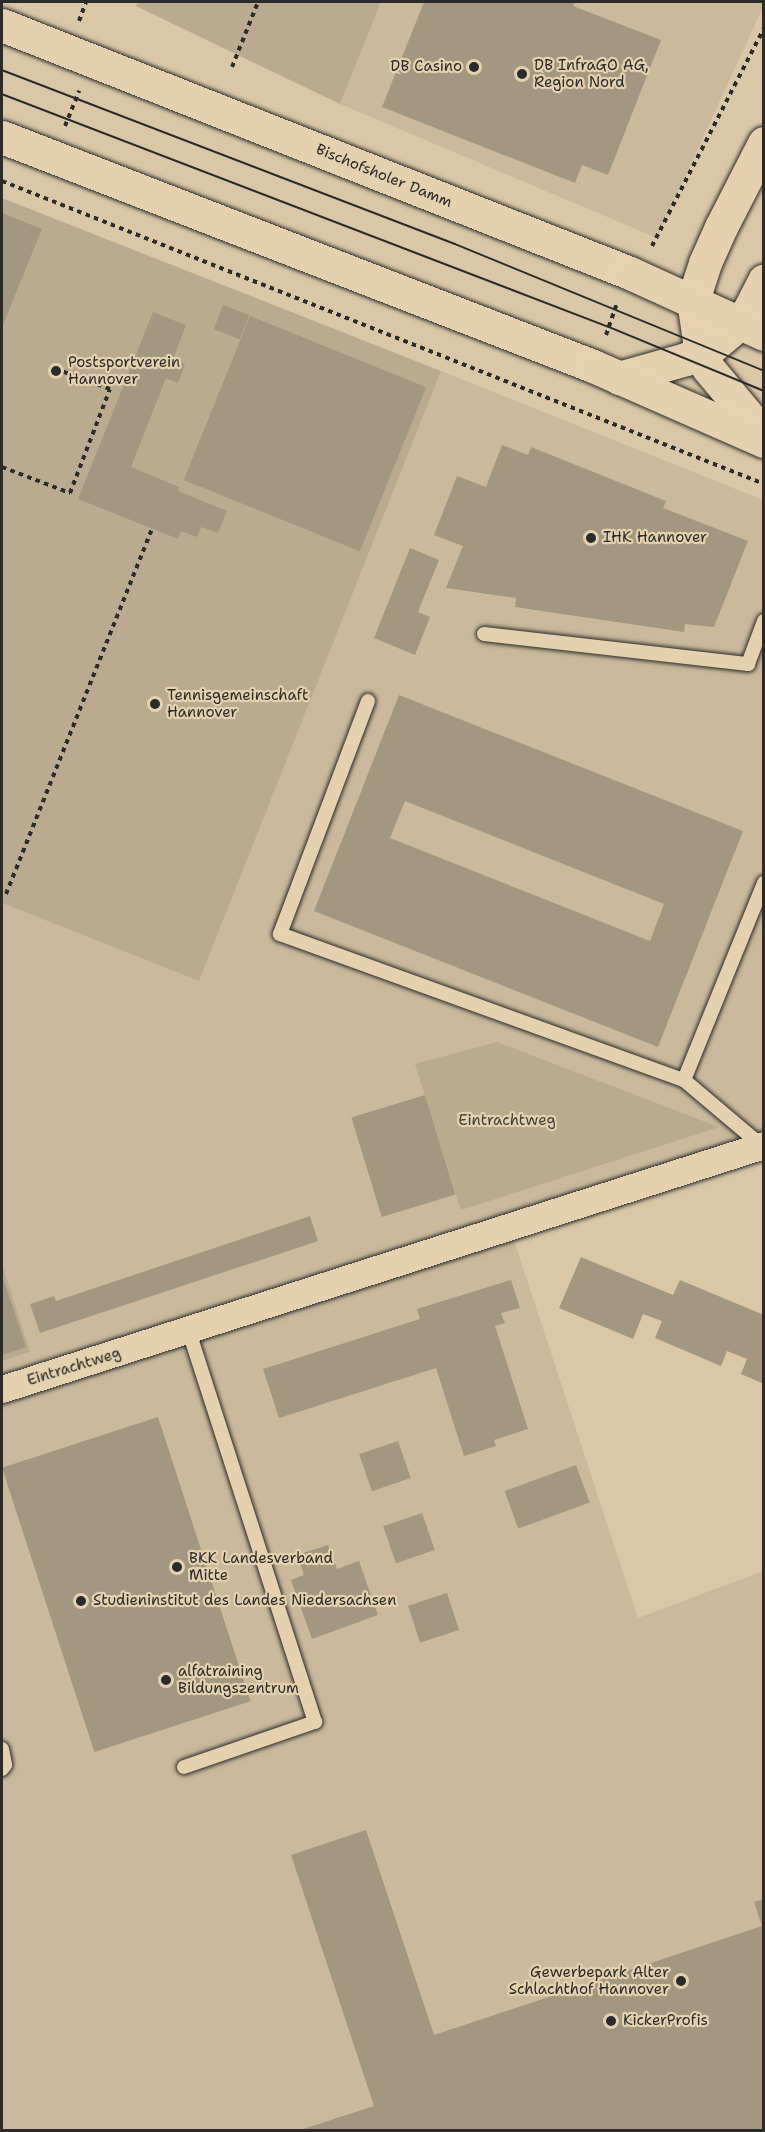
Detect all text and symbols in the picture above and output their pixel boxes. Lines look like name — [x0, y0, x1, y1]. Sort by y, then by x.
place label: DB InfraGO AG, Region Nord — [534, 56, 649, 91]
place label: DB Casino — [390, 58, 462, 76]
marker: DB Casino — [467, 60, 481, 74]
marker: DB InfraGO AG, Region Nord — [515, 67, 529, 81]
street label: Bischofsholer Damm — [313, 140, 455, 212]
place label: Postsportverein Hannover — [68, 353, 180, 388]
marker: Postsportverein Hannover — [49, 364, 63, 378]
place label: IHK Hannover — [603, 529, 707, 547]
marker: IHK Hannover — [584, 531, 598, 545]
place label: Tennisgemeinschaft Hannover — [167, 686, 309, 721]
marker: Tennisgemeinschaft Hannover — [148, 697, 162, 711]
park label: Eintrachtweg — [458, 1112, 556, 1130]
street label: Eintrachtweg — [25, 1344, 123, 1390]
place label: BKK Landesverband Mitte — [189, 1549, 333, 1584]
marker: BKK Landesverband Mitte — [170, 1560, 184, 1574]
place label: Studieninstitut des Landes Niedersachsen — [93, 1592, 396, 1610]
marker: Studieninstitut des Landes Niedersachsen — [74, 1594, 88, 1608]
place label: alfatraining Bildungszentrum — [178, 1662, 299, 1697]
marker: alfatraining Bildungszentrum — [159, 1673, 173, 1687]
place label: Gewerbepark Alter Schlachthof Hannover — [509, 1963, 669, 1998]
marker: Gewerbepark Alter Schlachthof Hannover — [674, 1974, 688, 1988]
place label: KickerProfis — [623, 2012, 708, 2030]
marker: KickerProfis — [604, 2014, 618, 2028]

